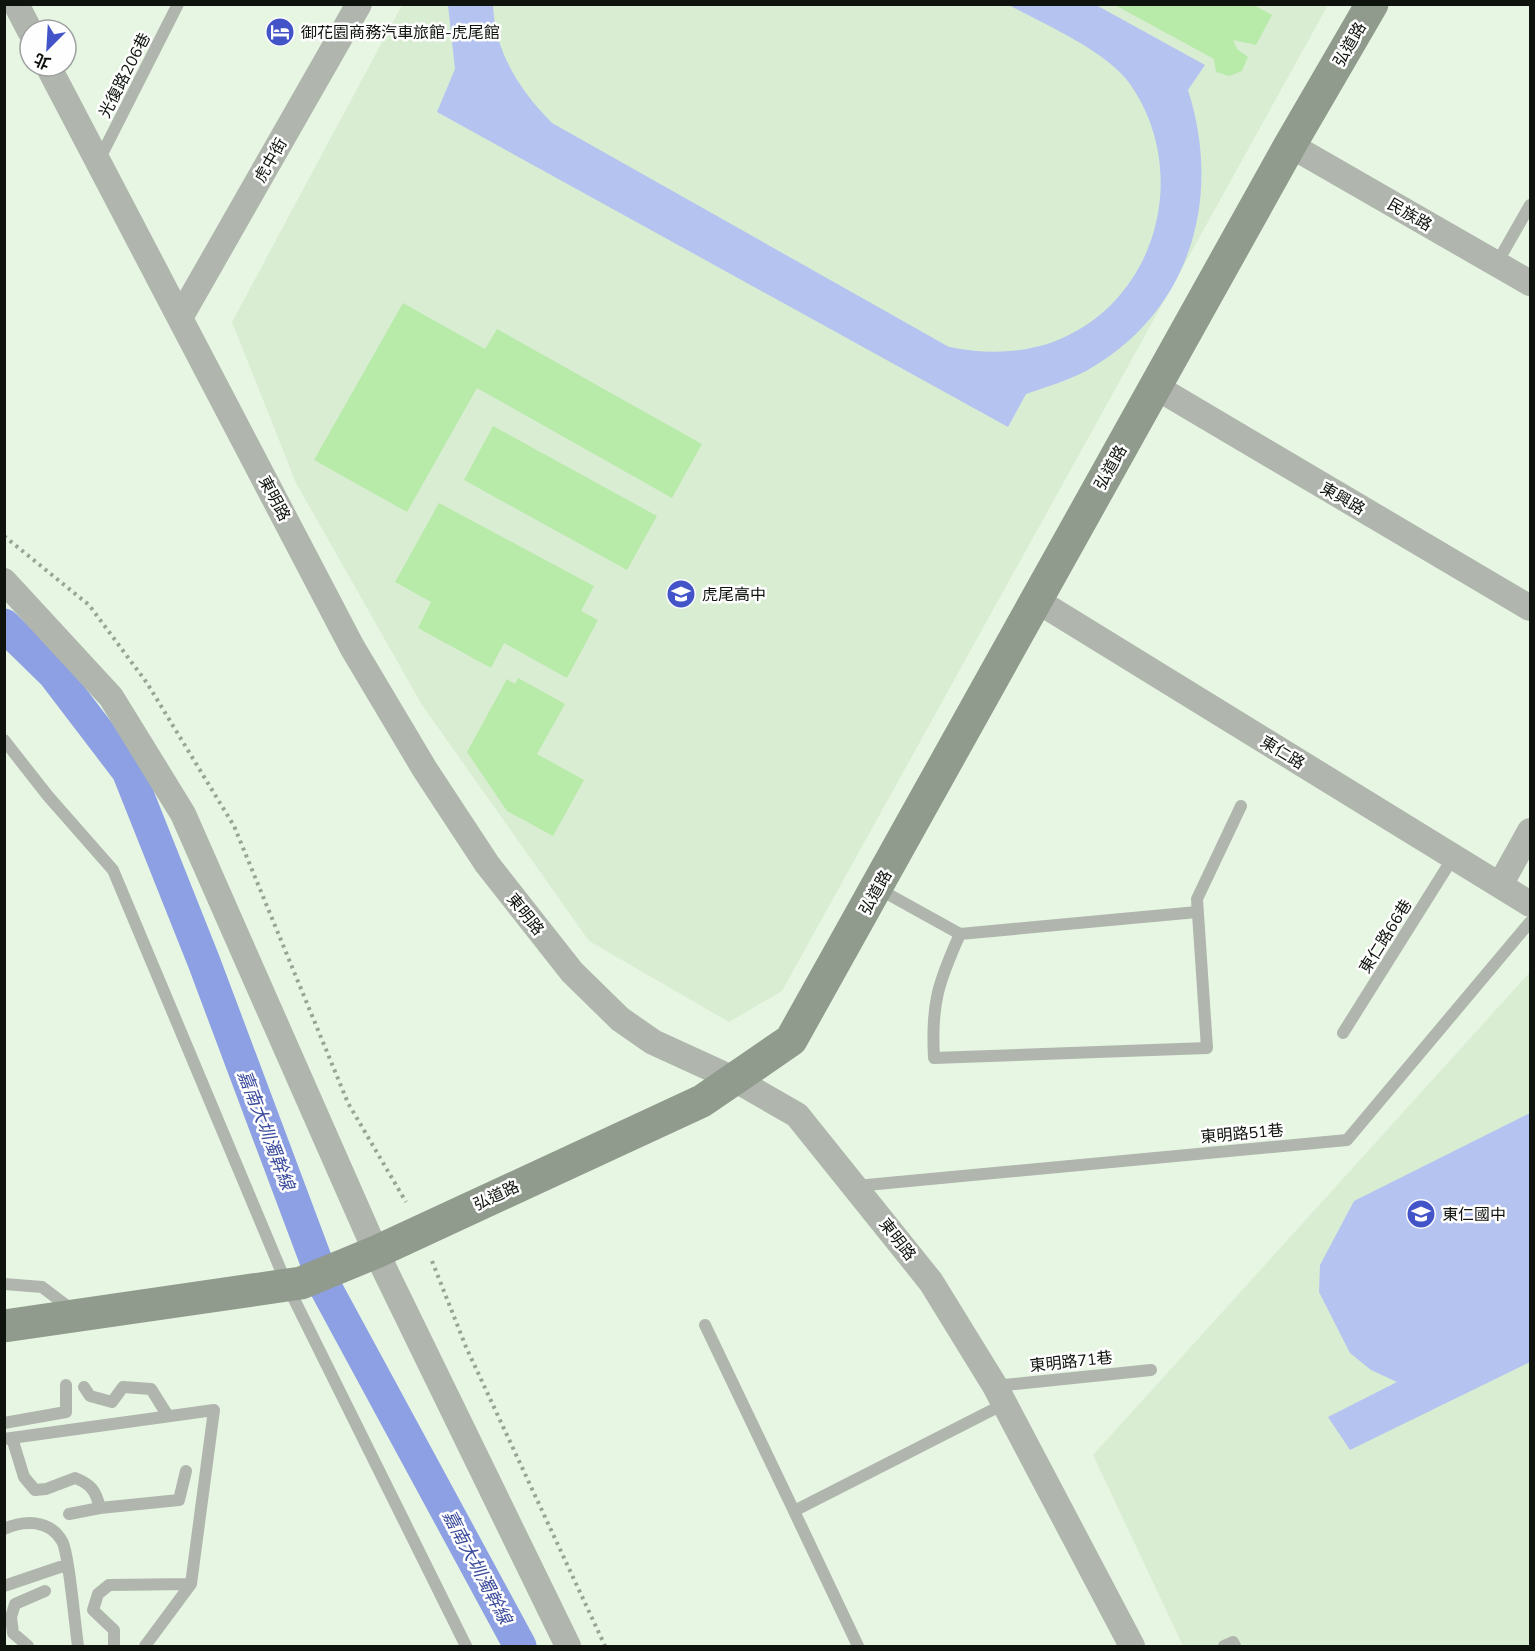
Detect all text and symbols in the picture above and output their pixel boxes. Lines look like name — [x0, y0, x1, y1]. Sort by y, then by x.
hotel icon: 御花園商務汽車旅館-虎尾館 — [264, 16, 296, 48]
north arrow — [18, 18, 78, 78]
street label: 弘道路 — [1328, 18, 1371, 71]
place label: 御花園商務汽車旅館-虎尾館 — [301, 22, 500, 44]
street label: 光復路206巷 — [94, 29, 156, 122]
text: 北 — [31, 47, 54, 74]
street label: 虎中街 — [249, 134, 292, 187]
street label: 民族路 — [1383, 193, 1436, 236]
street label: 弘道路 — [1090, 441, 1132, 494]
street label: 東明路 — [253, 472, 295, 525]
street label: 東興路 — [1316, 477, 1369, 520]
school or university icon: 虎尾高中 — [665, 578, 697, 610]
place label: 虎尾高中 — [702, 584, 766, 606]
street label: 東仁路 — [1256, 731, 1309, 775]
street label: 弘道路 — [855, 866, 897, 919]
street label: 東明路 — [502, 889, 549, 940]
street label: 東仁路66巷 — [1354, 895, 1417, 978]
water label: 嘉南大圳濁幹線 — [232, 1067, 300, 1195]
street label: 東明路51巷 — [1200, 1119, 1284, 1149]
street label: 弘道路 — [470, 1176, 523, 1216]
school or university icon: 東仁國中 — [1405, 1198, 1437, 1230]
place label: 東仁國中 — [1442, 1204, 1506, 1226]
street label: 東明路 — [874, 1214, 921, 1265]
street label: 東明路71巷 — [1029, 1347, 1114, 1377]
water label: 嘉南大圳濁幹線 — [437, 1506, 518, 1630]

